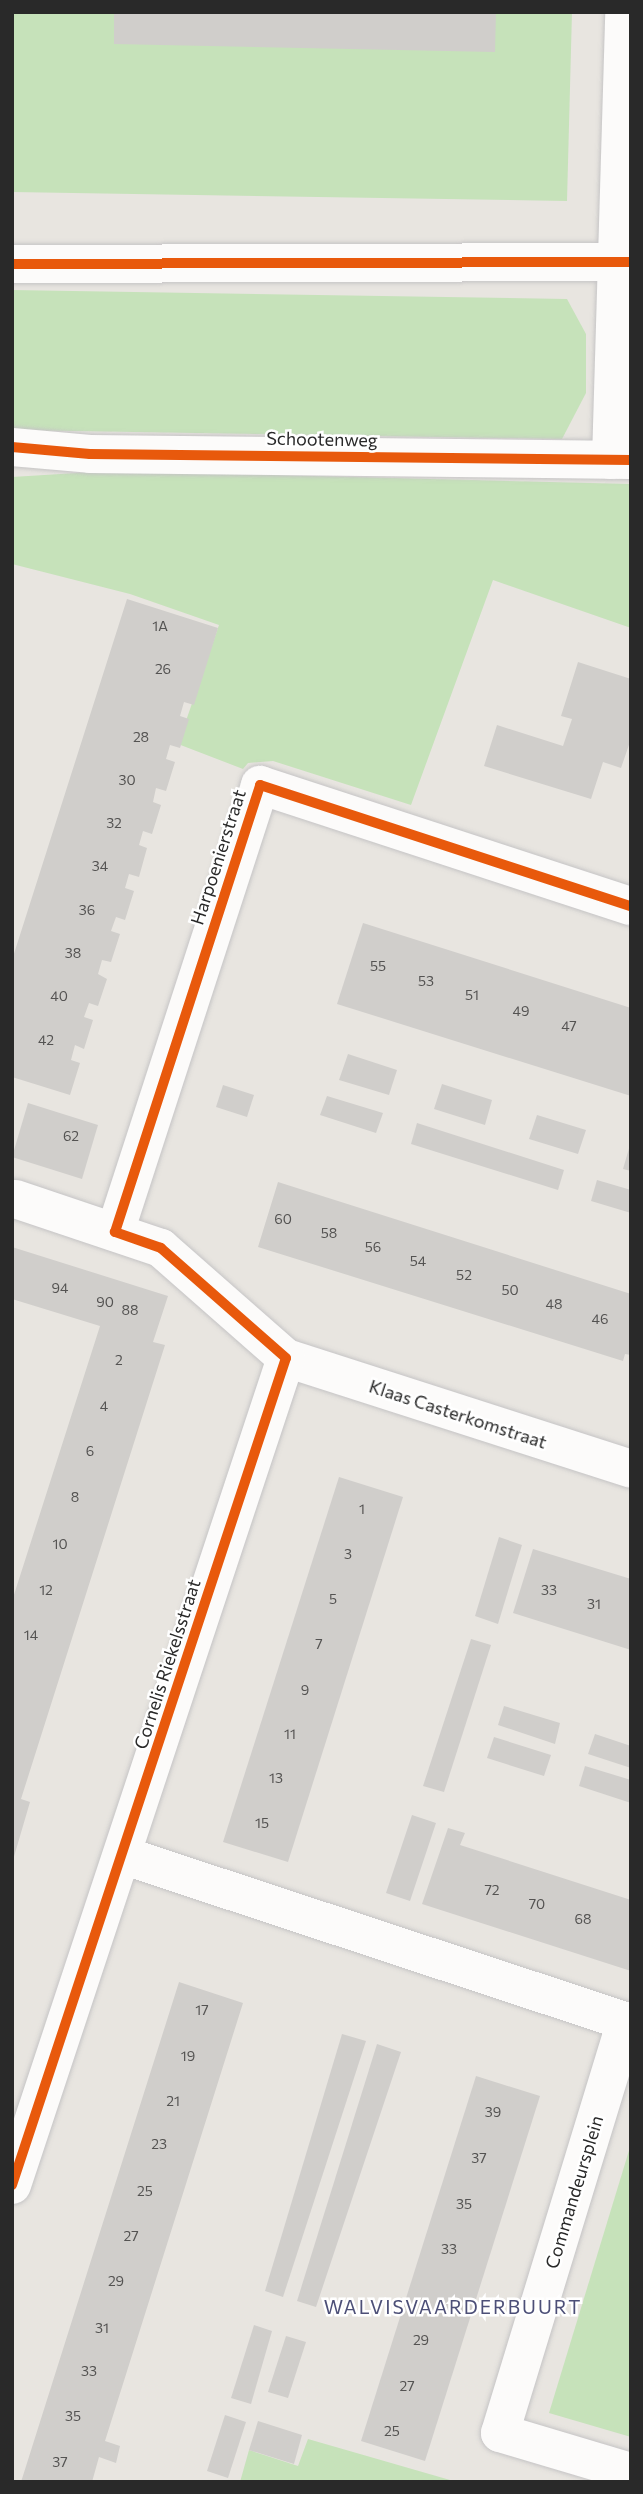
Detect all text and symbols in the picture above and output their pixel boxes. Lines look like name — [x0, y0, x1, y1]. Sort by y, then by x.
street label: Schootenweg — [266, 427, 378, 451]
house number: 1A — [152, 618, 168, 634]
house number: 26 — [155, 661, 171, 677]
house number: 28 — [133, 729, 149, 745]
house number: 30 — [118, 772, 136, 788]
street label: Harpoenierstraat — [186, 787, 250, 927]
house number: 32 — [106, 815, 122, 831]
house number: 34 — [92, 858, 108, 874]
house number: 36 — [79, 902, 95, 918]
house number: 38 — [65, 945, 81, 961]
house number: 55 — [370, 958, 386, 974]
house number: 53 — [418, 973, 434, 989]
house number: 51 — [465, 987, 479, 1003]
house number: 40 — [50, 988, 68, 1004]
house number: 49 — [513, 1003, 529, 1019]
house number: 47 — [561, 1018, 577, 1034]
house number: 42 — [38, 1032, 54, 1048]
house number: 62 — [63, 1128, 79, 1144]
house number: 60 — [274, 1211, 292, 1227]
house number: 58 — [321, 1225, 337, 1241]
house number: 56 — [365, 1239, 381, 1255]
house number: 54 — [410, 1253, 426, 1269]
house number: 52 — [456, 1267, 472, 1283]
house number: 94 — [52, 1280, 68, 1296]
house number: 50 — [501, 1282, 519, 1298]
house number: 90 — [96, 1294, 114, 1310]
house number: 48 — [546, 1296, 562, 1312]
house number: 88 — [122, 1302, 138, 1318]
house number: 46 — [592, 1311, 608, 1327]
house number: 2 — [115, 1352, 123, 1368]
street label: Klaas Casterkomstraat — [366, 1375, 550, 1453]
house number: 4 — [100, 1398, 108, 1414]
house number: 6 — [86, 1443, 94, 1459]
house number: 8 — [71, 1489, 79, 1505]
house number: 1 — [359, 1501, 365, 1517]
house number: 10 — [52, 1536, 68, 1552]
house number: 3 — [344, 1546, 352, 1562]
street label: Cornelis Riekelsstraat — [129, 1576, 205, 1752]
house number: 12 — [39, 1582, 53, 1598]
house number: 33 — [541, 1582, 557, 1598]
house number: 5 — [329, 1591, 337, 1607]
house number: 31 — [587, 1596, 601, 1612]
house number: 14 — [24, 1627, 38, 1643]
house number: 7 — [315, 1636, 323, 1652]
house number: 9 — [301, 1682, 309, 1698]
house number: 11 — [284, 1726, 296, 1742]
house number: 13 — [269, 1770, 283, 1786]
house number: 15 — [255, 1815, 269, 1831]
house number: 72 — [484, 1882, 500, 1898]
house number: 70 — [529, 1896, 545, 1912]
house number: 68 — [575, 1911, 591, 1927]
house number: 17 — [195, 2002, 209, 2018]
house number: 19 — [181, 2048, 195, 2064]
house number: 21 — [166, 2093, 180, 2109]
house number: 39 — [485, 2104, 501, 2120]
street label: Commandeursplein — [540, 2113, 608, 2271]
house number: 23 — [151, 2136, 167, 2152]
house number: 37 — [471, 2150, 487, 2166]
house number: 25 — [137, 2183, 153, 2199]
house number: 35 — [456, 2196, 472, 2212]
house number: 27 — [123, 2228, 139, 2244]
house number: 33 — [441, 2241, 457, 2257]
house number: 29 — [108, 2273, 124, 2289]
district label: WALVISVAARDERBUURT — [326, 2296, 580, 2318]
house number: 31 — [95, 2320, 109, 2336]
house number: 29 — [413, 2332, 429, 2348]
house number: 33 — [81, 2363, 97, 2379]
house number: 27 — [399, 2378, 415, 2394]
house number: 35 — [65, 2408, 81, 2424]
house number: 25 — [384, 2423, 400, 2439]
house number: 37 — [52, 2454, 68, 2470]

